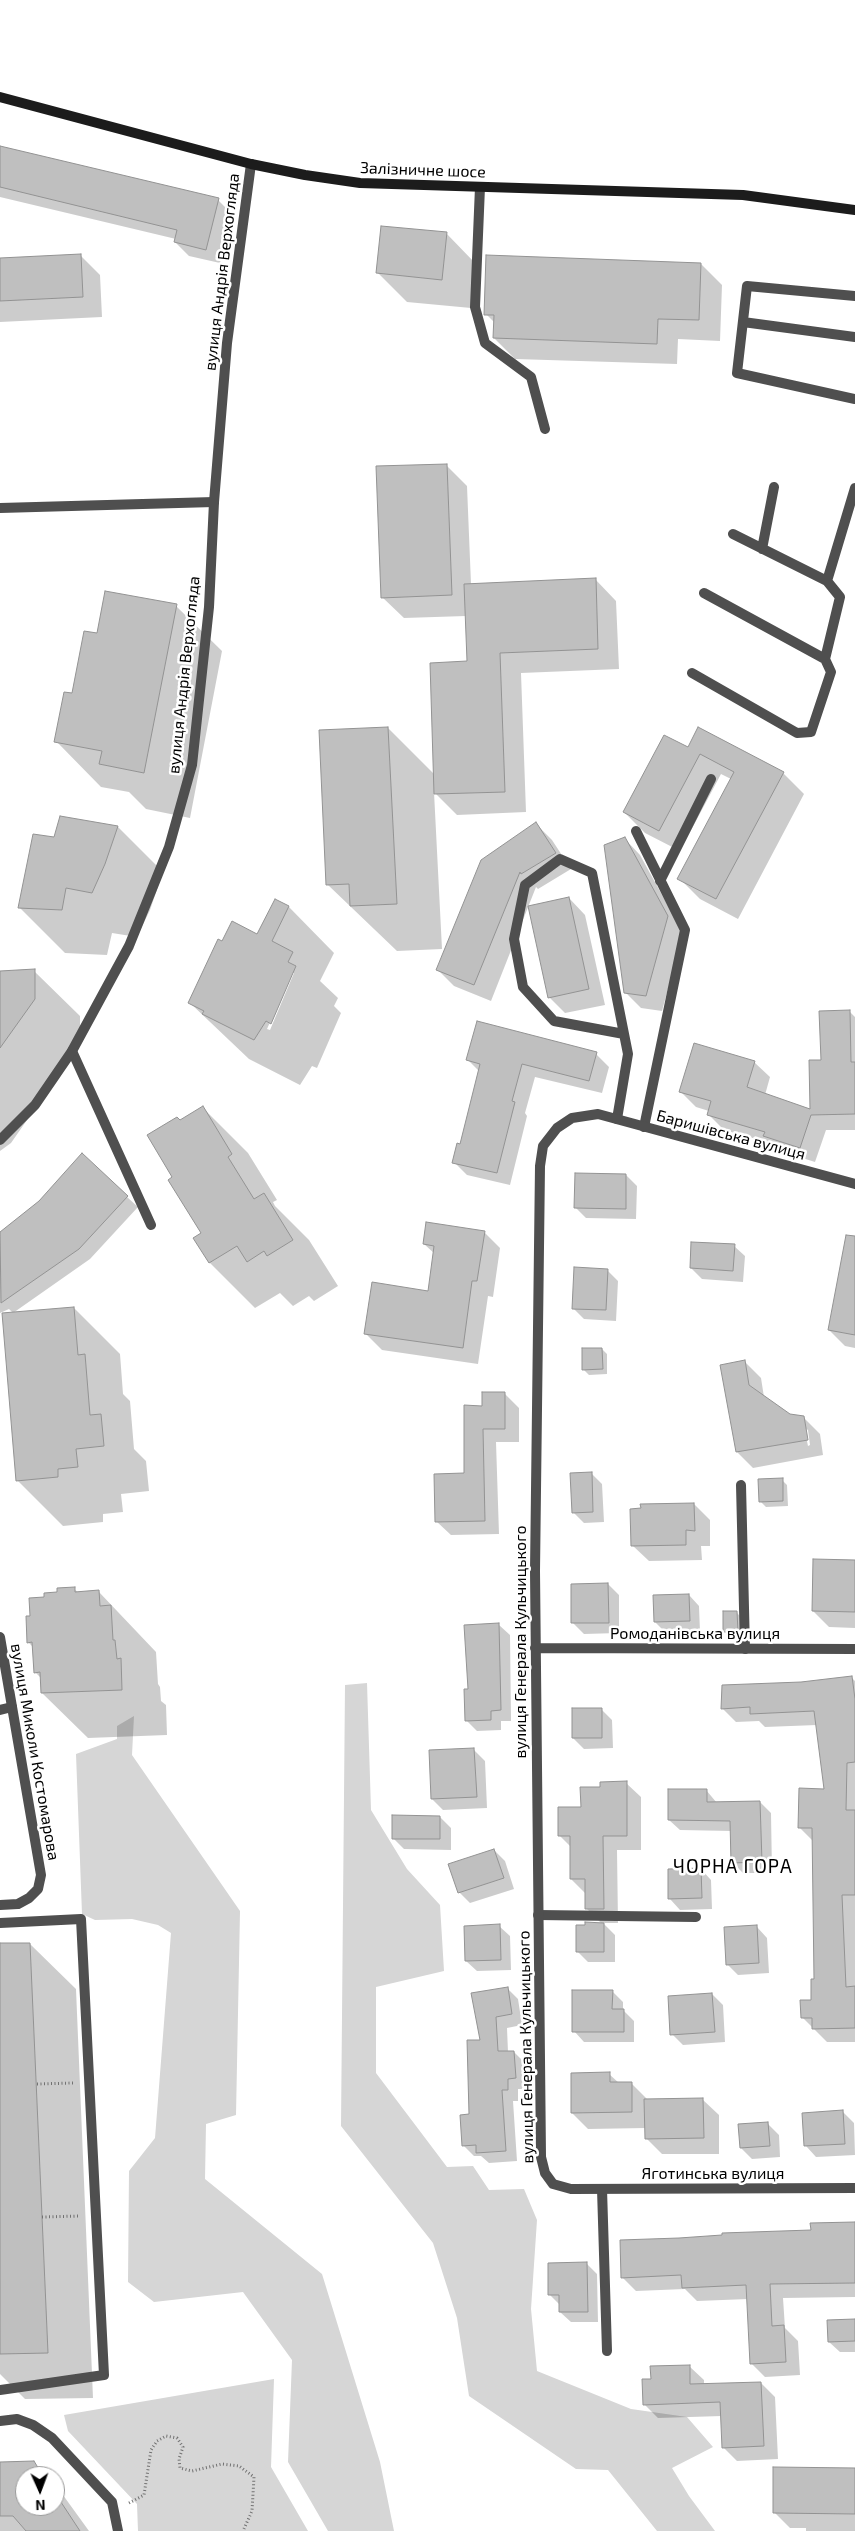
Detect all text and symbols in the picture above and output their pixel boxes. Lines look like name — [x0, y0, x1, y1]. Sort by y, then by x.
street label: Залізничне шосе — [360, 158, 486, 182]
street label: вулиця Андрія Верхогляда — [200, 172, 244, 372]
street label: вулиця Андрія Верхогляда — [164, 575, 204, 775]
street label: Баришівська вулиця — [654, 1106, 808, 1164]
street label: вулиця Генерала Кульчицького — [511, 1525, 531, 1759]
street label: Ромоданівська вулиця — [610, 1624, 780, 1644]
street label: вулиця Миколи Костомарова — [6, 1642, 64, 1862]
district label: ЧОРНА ГОРА — [672, 1856, 794, 1878]
street label: вулиця Генерала Кульчицького — [514, 1930, 538, 2164]
street label: Яготинська вулиця — [641, 2164, 785, 2184]
north arrow — [15, 2466, 65, 2516]
text: N — [35, 2497, 46, 2514]

